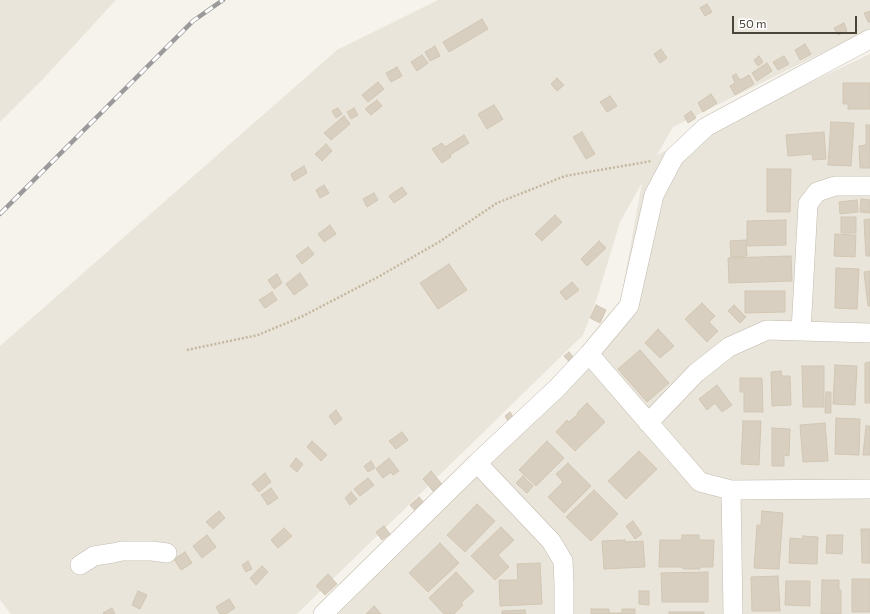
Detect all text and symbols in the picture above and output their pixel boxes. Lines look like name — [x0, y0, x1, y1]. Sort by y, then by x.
scale bar — [734, 8, 859, 34]
text: 50 m — [739, 16, 767, 30]

